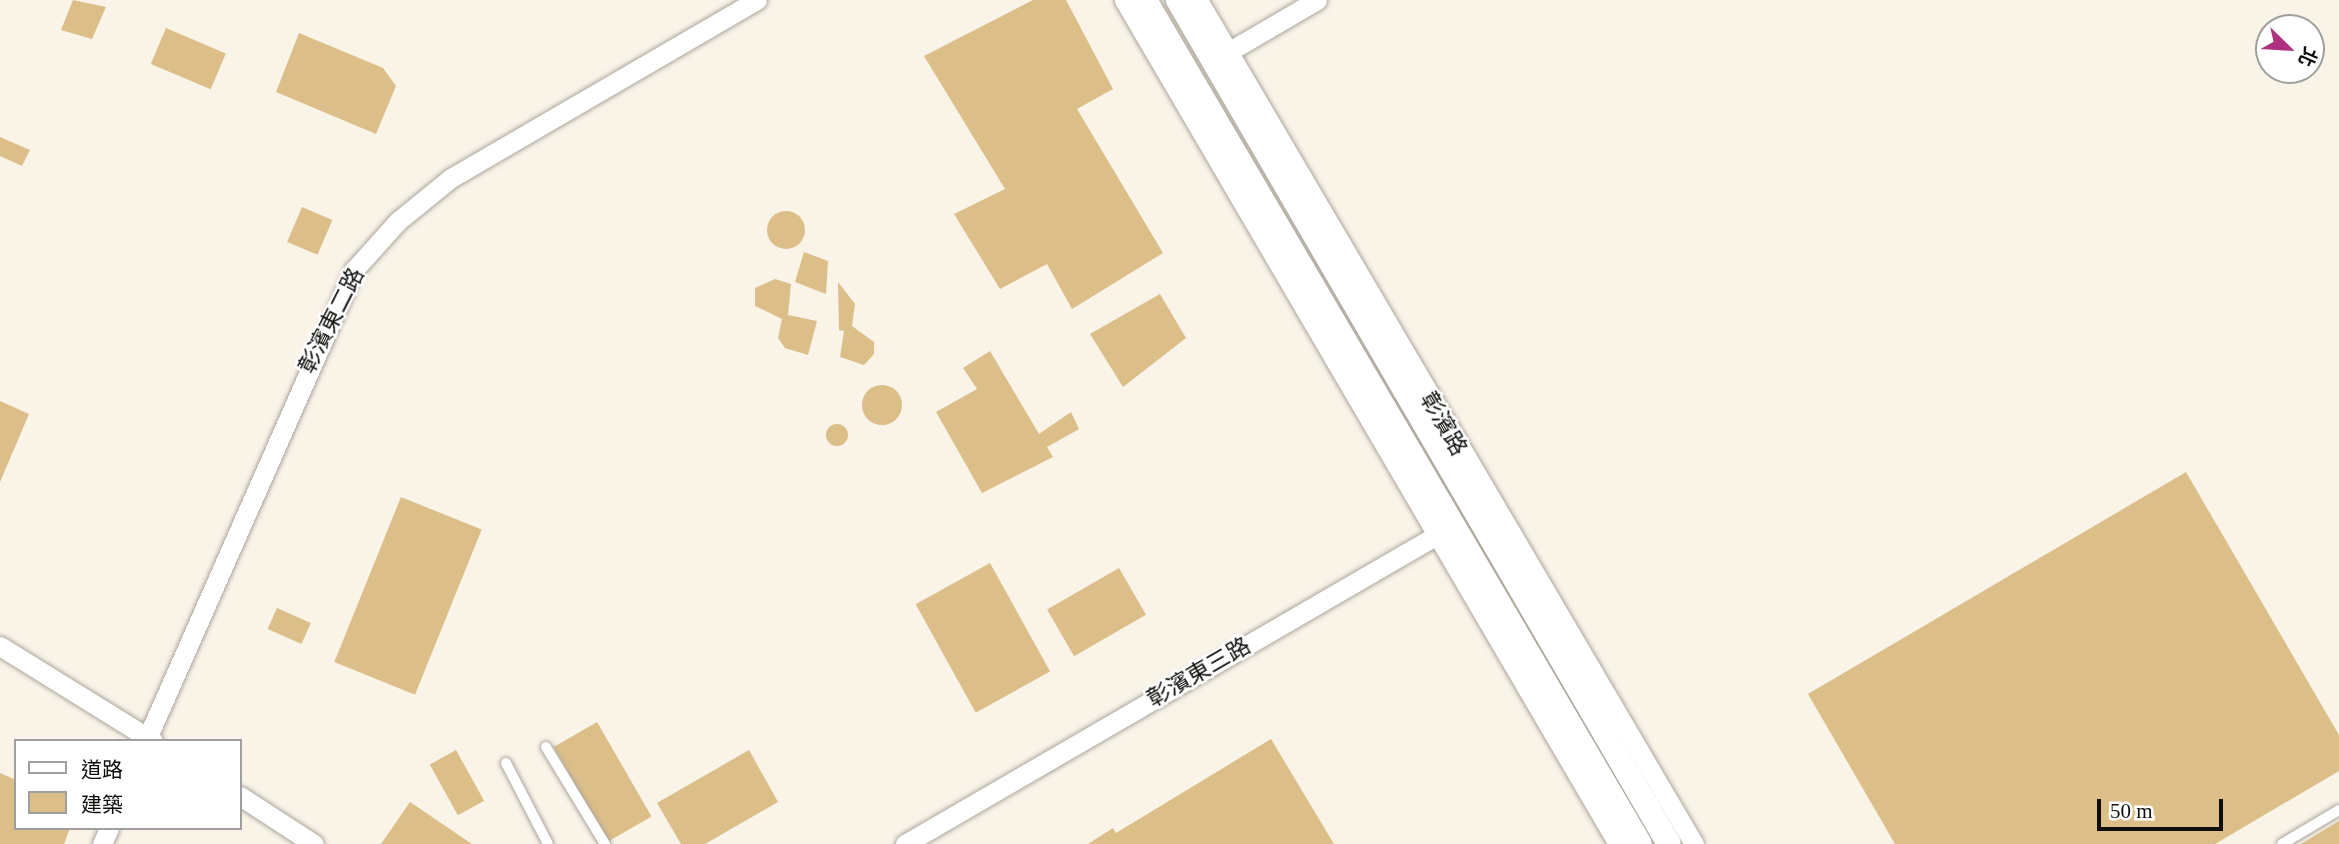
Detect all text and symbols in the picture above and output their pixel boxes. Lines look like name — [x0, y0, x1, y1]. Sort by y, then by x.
north arrow — [2255, 14, 2325, 84]
text: 北 — [2294, 44, 2321, 70]
street label: 彰濱東二路 — [294, 264, 370, 378]
street label: 彰濱路 — [1414, 387, 1472, 461]
street label: 彰濱東三路 — [1142, 632, 1256, 714]
legend — [14, 739, 242, 830]
text: 道路 — [81, 758, 123, 782]
scale bar — [2101, 784, 2227, 828]
text: 建築 — [81, 793, 123, 817]
text: 50 m — [2110, 799, 2153, 823]

